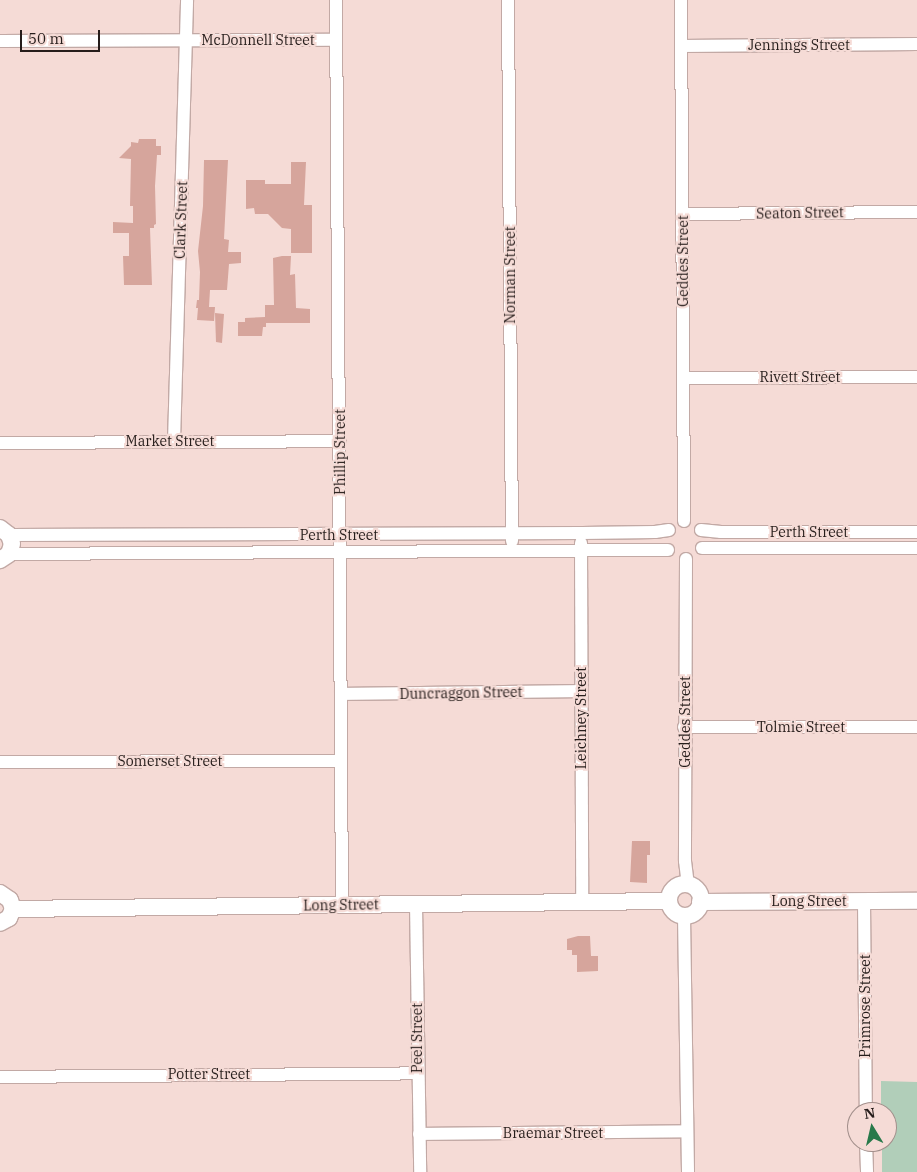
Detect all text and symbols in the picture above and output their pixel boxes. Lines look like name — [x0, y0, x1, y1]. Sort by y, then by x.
scale bar — [22, 20, 102, 52]
text: 50 m — [28, 29, 64, 48]
street label: McDonnell Street — [201, 32, 315, 48]
street label: Jennings Street — [748, 37, 850, 53]
street label: Clark Street — [171, 181, 191, 259]
street label: Seaton Street — [756, 204, 844, 222]
street label: Geddes Street — [675, 215, 691, 307]
street label: Norman Street — [502, 226, 518, 324]
street label: Rivett Street — [760, 369, 840, 385]
street label: Phillip Street — [332, 409, 348, 495]
street label: Market Street — [125, 433, 215, 449]
street label: Perth Street — [770, 524, 848, 540]
street label: Perth Street — [300, 527, 378, 543]
street label: Leichney Street — [573, 667, 589, 769]
street label: Geddes Street — [677, 676, 693, 768]
street label: Duncraggon Street — [399, 684, 523, 702]
street label: Tolmie Street — [757, 719, 845, 735]
street label: Somerset Street — [117, 753, 223, 769]
street label: Long Street — [771, 893, 847, 909]
street label: Long Street — [303, 896, 379, 914]
street label: Primrose Street — [857, 954, 873, 1058]
street label: Peel Street — [409, 1003, 425, 1073]
street label: Potter Street — [168, 1066, 250, 1082]
north arrow — [847, 1102, 897, 1152]
text: N — [863, 1103, 877, 1123]
street label: Braemar Street — [503, 1125, 603, 1141]

